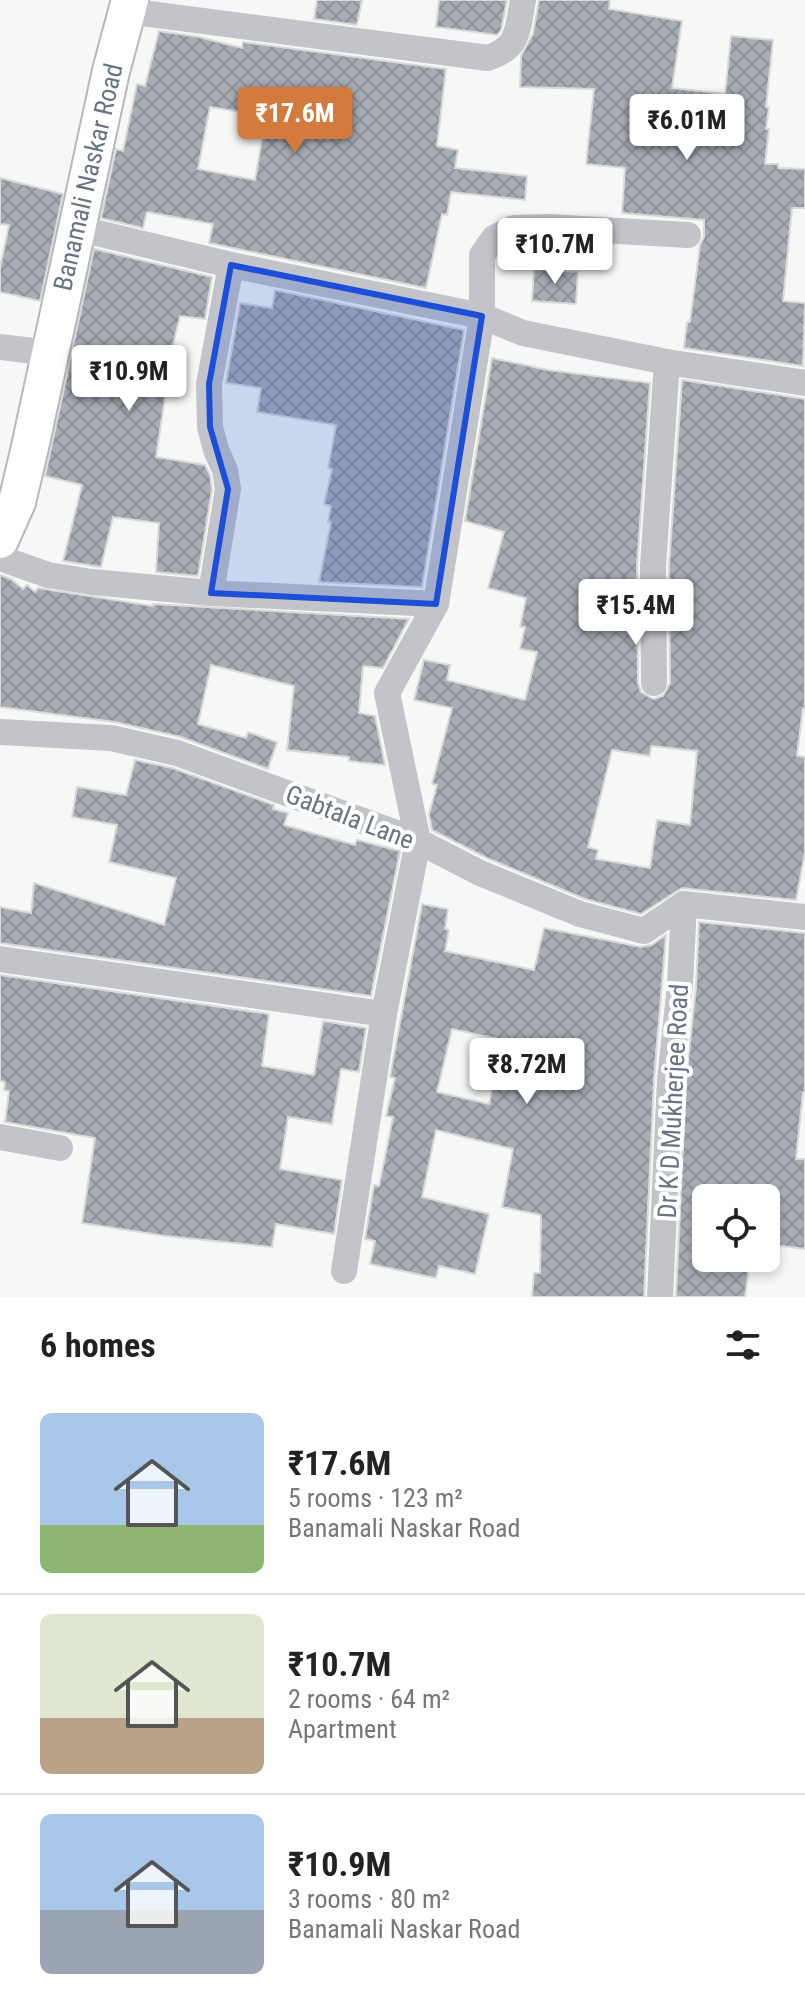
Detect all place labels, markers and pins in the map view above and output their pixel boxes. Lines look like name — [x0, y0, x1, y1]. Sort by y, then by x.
pin: ₹17.6M — [230, 87, 360, 155]
pin: ₹6.01M — [622, 94, 752, 162]
pin: ₹10.7M — [490, 218, 620, 286]
pin: ₹10.9M — [64, 345, 194, 413]
pin: ₹15.4M — [571, 579, 701, 647]
pin: ₹8.72M — [462, 1038, 592, 1106]

